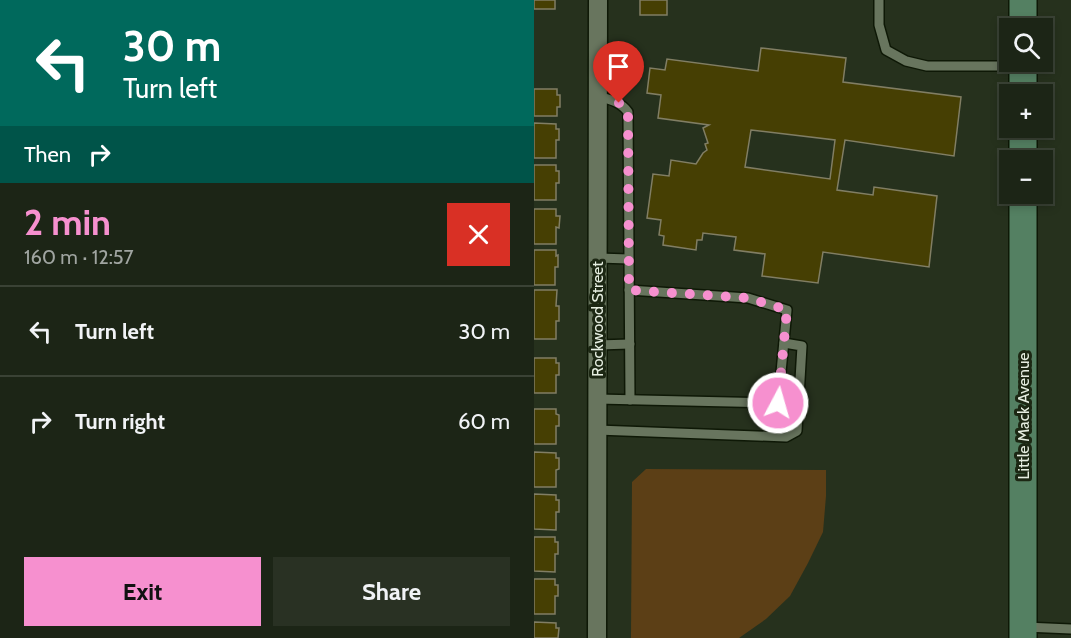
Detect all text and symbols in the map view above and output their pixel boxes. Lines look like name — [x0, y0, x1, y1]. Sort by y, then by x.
map controls — [999, 18, 1053, 204]
button: search — [999, 18, 1053, 72]
text: 30 m — [123, 20, 221, 72]
icon: left — [24, 24, 102, 102]
pin — [593, 41, 644, 103]
icon: arrive — [602, 50, 635, 83]
text: Turn left — [123, 72, 217, 105]
button: + — [999, 84, 1053, 138]
icon: right — [83, 138, 116, 171]
text: Then — [24, 141, 71, 168]
button: − — [999, 150, 1053, 204]
text: 2 min — [24, 200, 111, 244]
button: close — [447, 203, 510, 266]
text: 160 m · 12:57 — [24, 245, 134, 269]
street label: Rockwood Street — [588, 261, 607, 377]
icon: left — [24, 315, 57, 348]
text: Turn left — [75, 318, 154, 345]
text: 30 m — [458, 318, 510, 345]
street label: Little Mack Avenue — [1014, 352, 1033, 480]
position arrow — [746, 371, 810, 435]
icon: right — [24, 405, 57, 438]
text: Turn right — [75, 408, 165, 435]
text: 60 m — [458, 408, 510, 435]
button: Exit — [24, 557, 261, 626]
button: Share — [273, 557, 510, 626]

